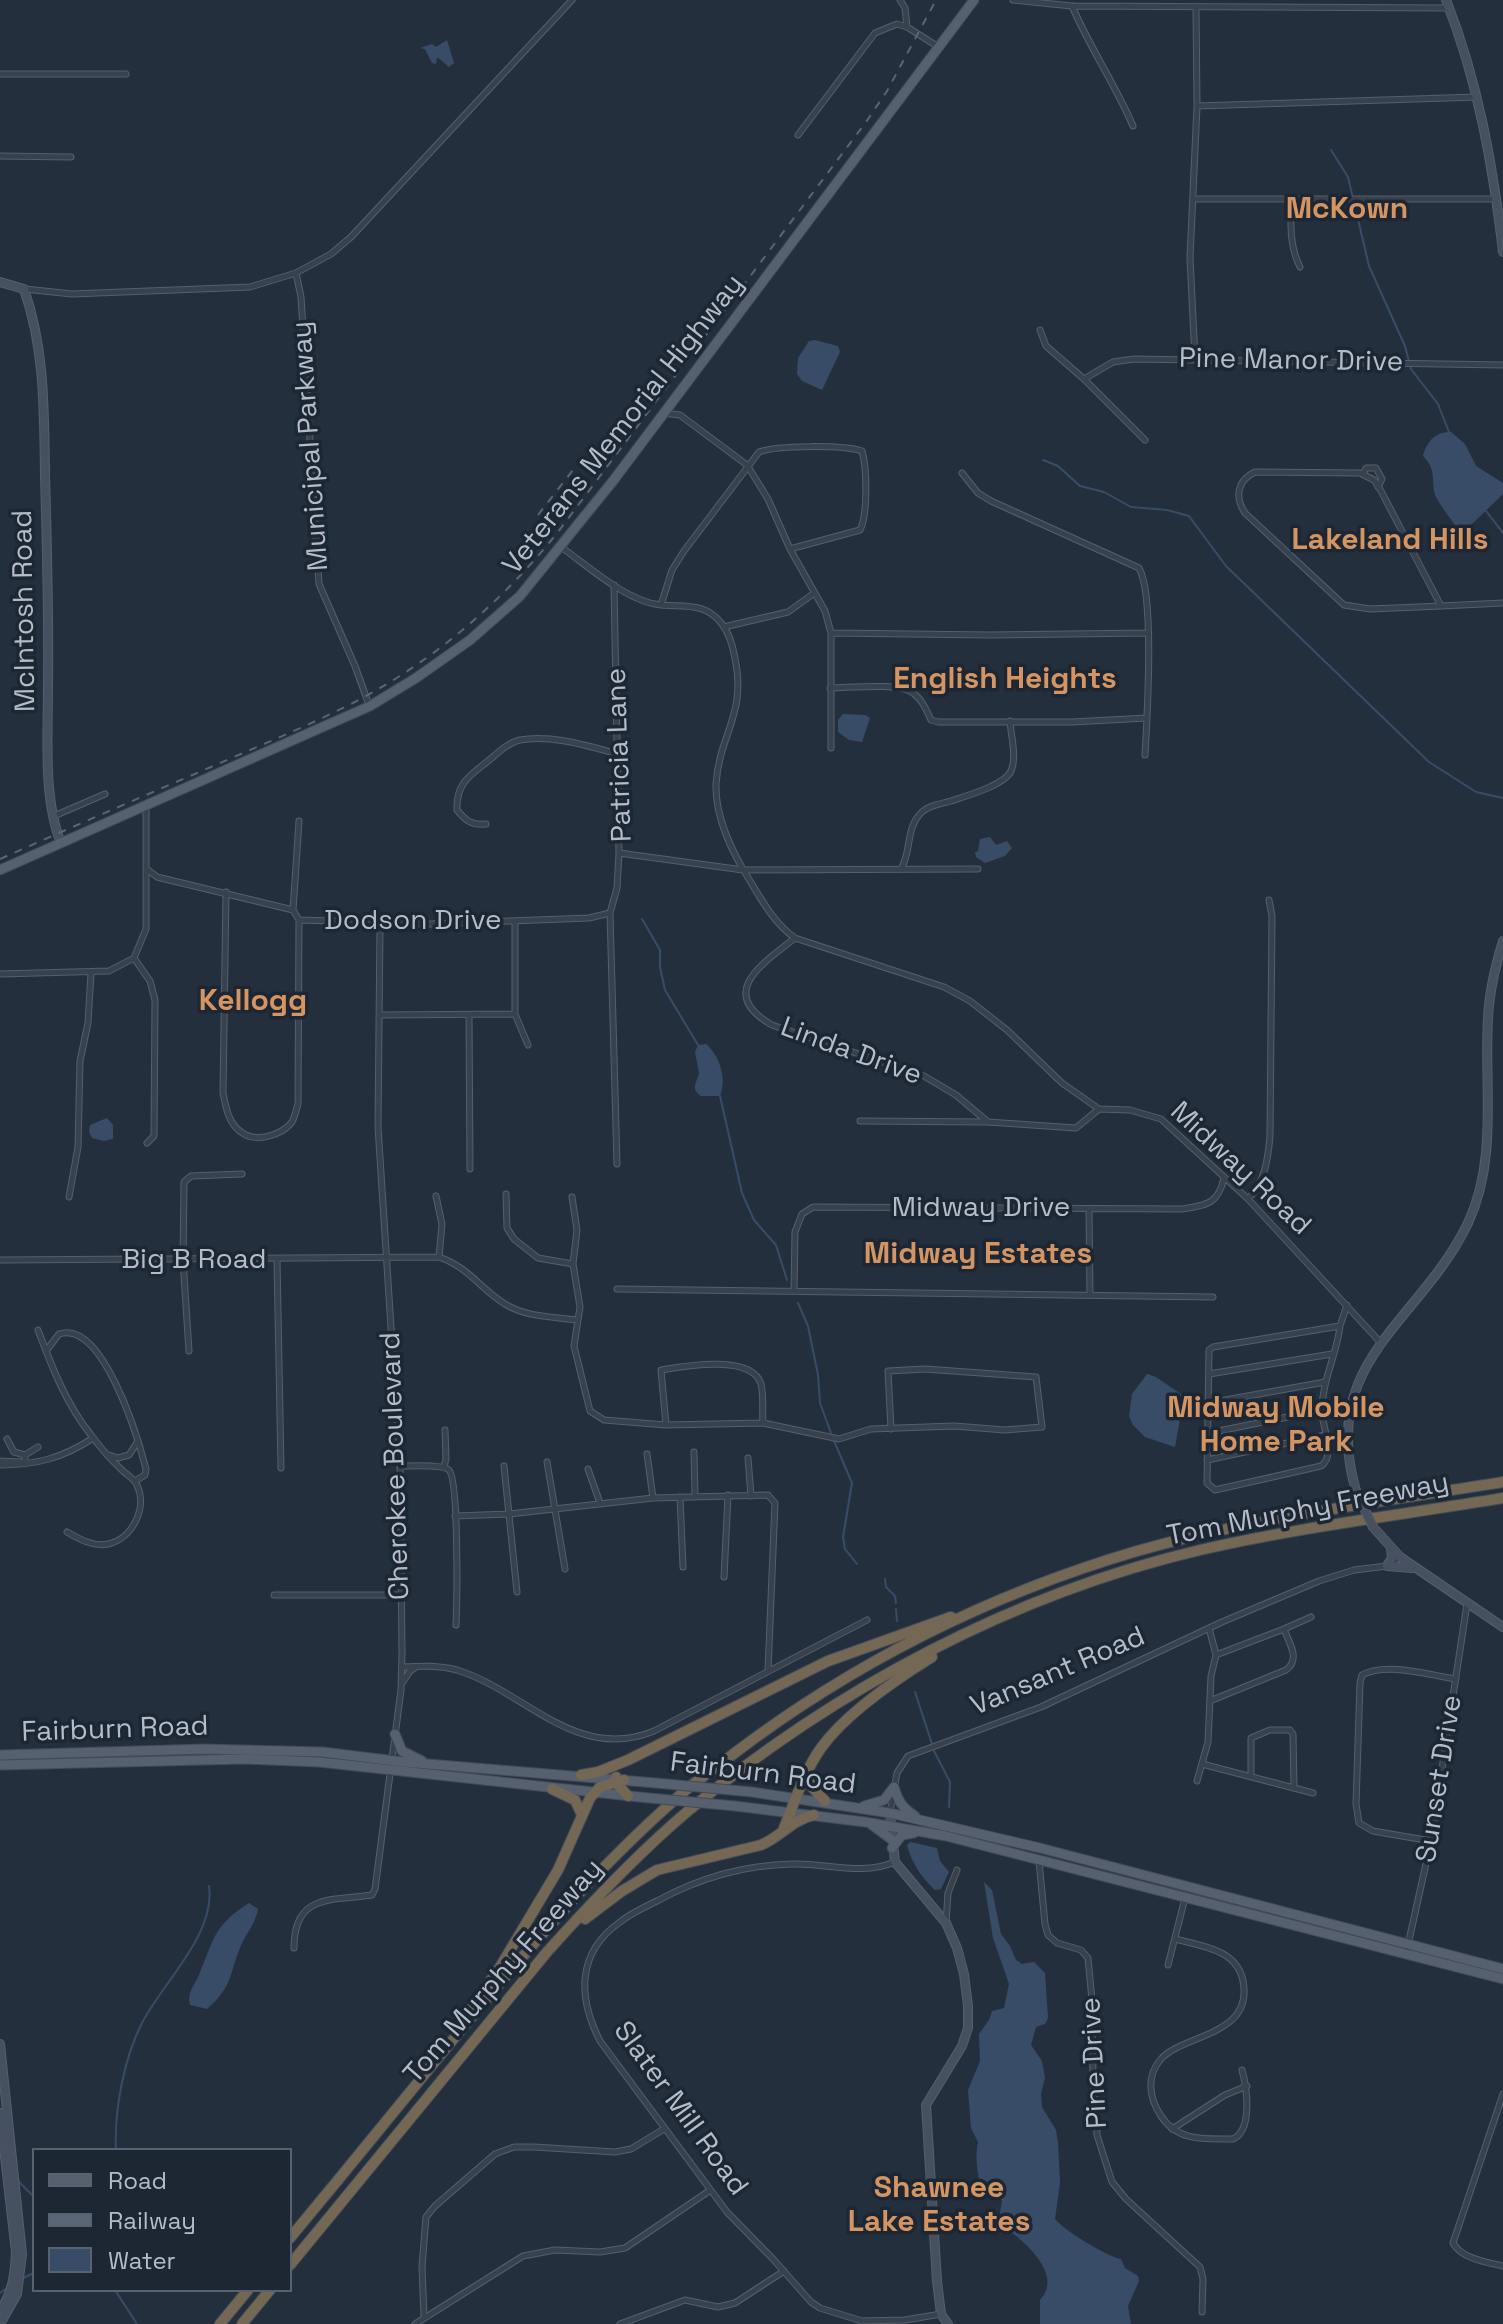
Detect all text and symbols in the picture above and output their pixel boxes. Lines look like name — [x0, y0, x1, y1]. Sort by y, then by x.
district label: McKown — [1286, 192, 1408, 228]
street label: Veterans Memorial Highway — [496, 268, 752, 582]
street label: Municipal Parkway — [286, 320, 336, 572]
street label: Pine Manor Drive — [1179, 342, 1403, 380]
street label: McIntosh Road — [6, 510, 44, 712]
district label: Lakeland Hills — [1292, 523, 1488, 559]
district label: English Heights — [893, 662, 1117, 698]
street label: Patricia Lane — [600, 667, 640, 843]
street label: Dodson Drive — [324, 904, 502, 938]
district label: Kellogg — [199, 984, 307, 1020]
street label: Linda Drive — [776, 1011, 926, 1093]
street label: Midway Road — [1163, 1095, 1317, 1243]
street label: Midway Drive — [892, 1191, 1070, 1225]
district label: Midway Estates — [864, 1237, 1092, 1273]
street label: Big B Road — [122, 1243, 266, 1277]
street label: Cherokee Boulevard — [375, 1331, 417, 1601]
district label: Midway Mobile Home Park — [1167, 1391, 1385, 1462]
street label: Tom Murphy Freeway — [1164, 1466, 1452, 1554]
street label: Vansant Road — [966, 1620, 1150, 1724]
street label: Sunset Drive — [1410, 1693, 1470, 1865]
street label: Fairburn Road — [21, 1710, 209, 1750]
street label: Fairburn Road — [668, 1746, 858, 1802]
street label: Tom Murphy Freeway — [397, 1853, 611, 2091]
street label: Pine Drive — [1075, 1996, 1115, 2130]
street label: Slater Mill Road — [606, 2016, 754, 2202]
legend — [32, 2148, 292, 2292]
text: Road — [108, 2165, 167, 2196]
district label: Shawnee Lake Estates — [848, 2171, 1030, 2242]
text: Railway — [108, 2205, 196, 2236]
text: Water — [108, 2245, 176, 2276]

